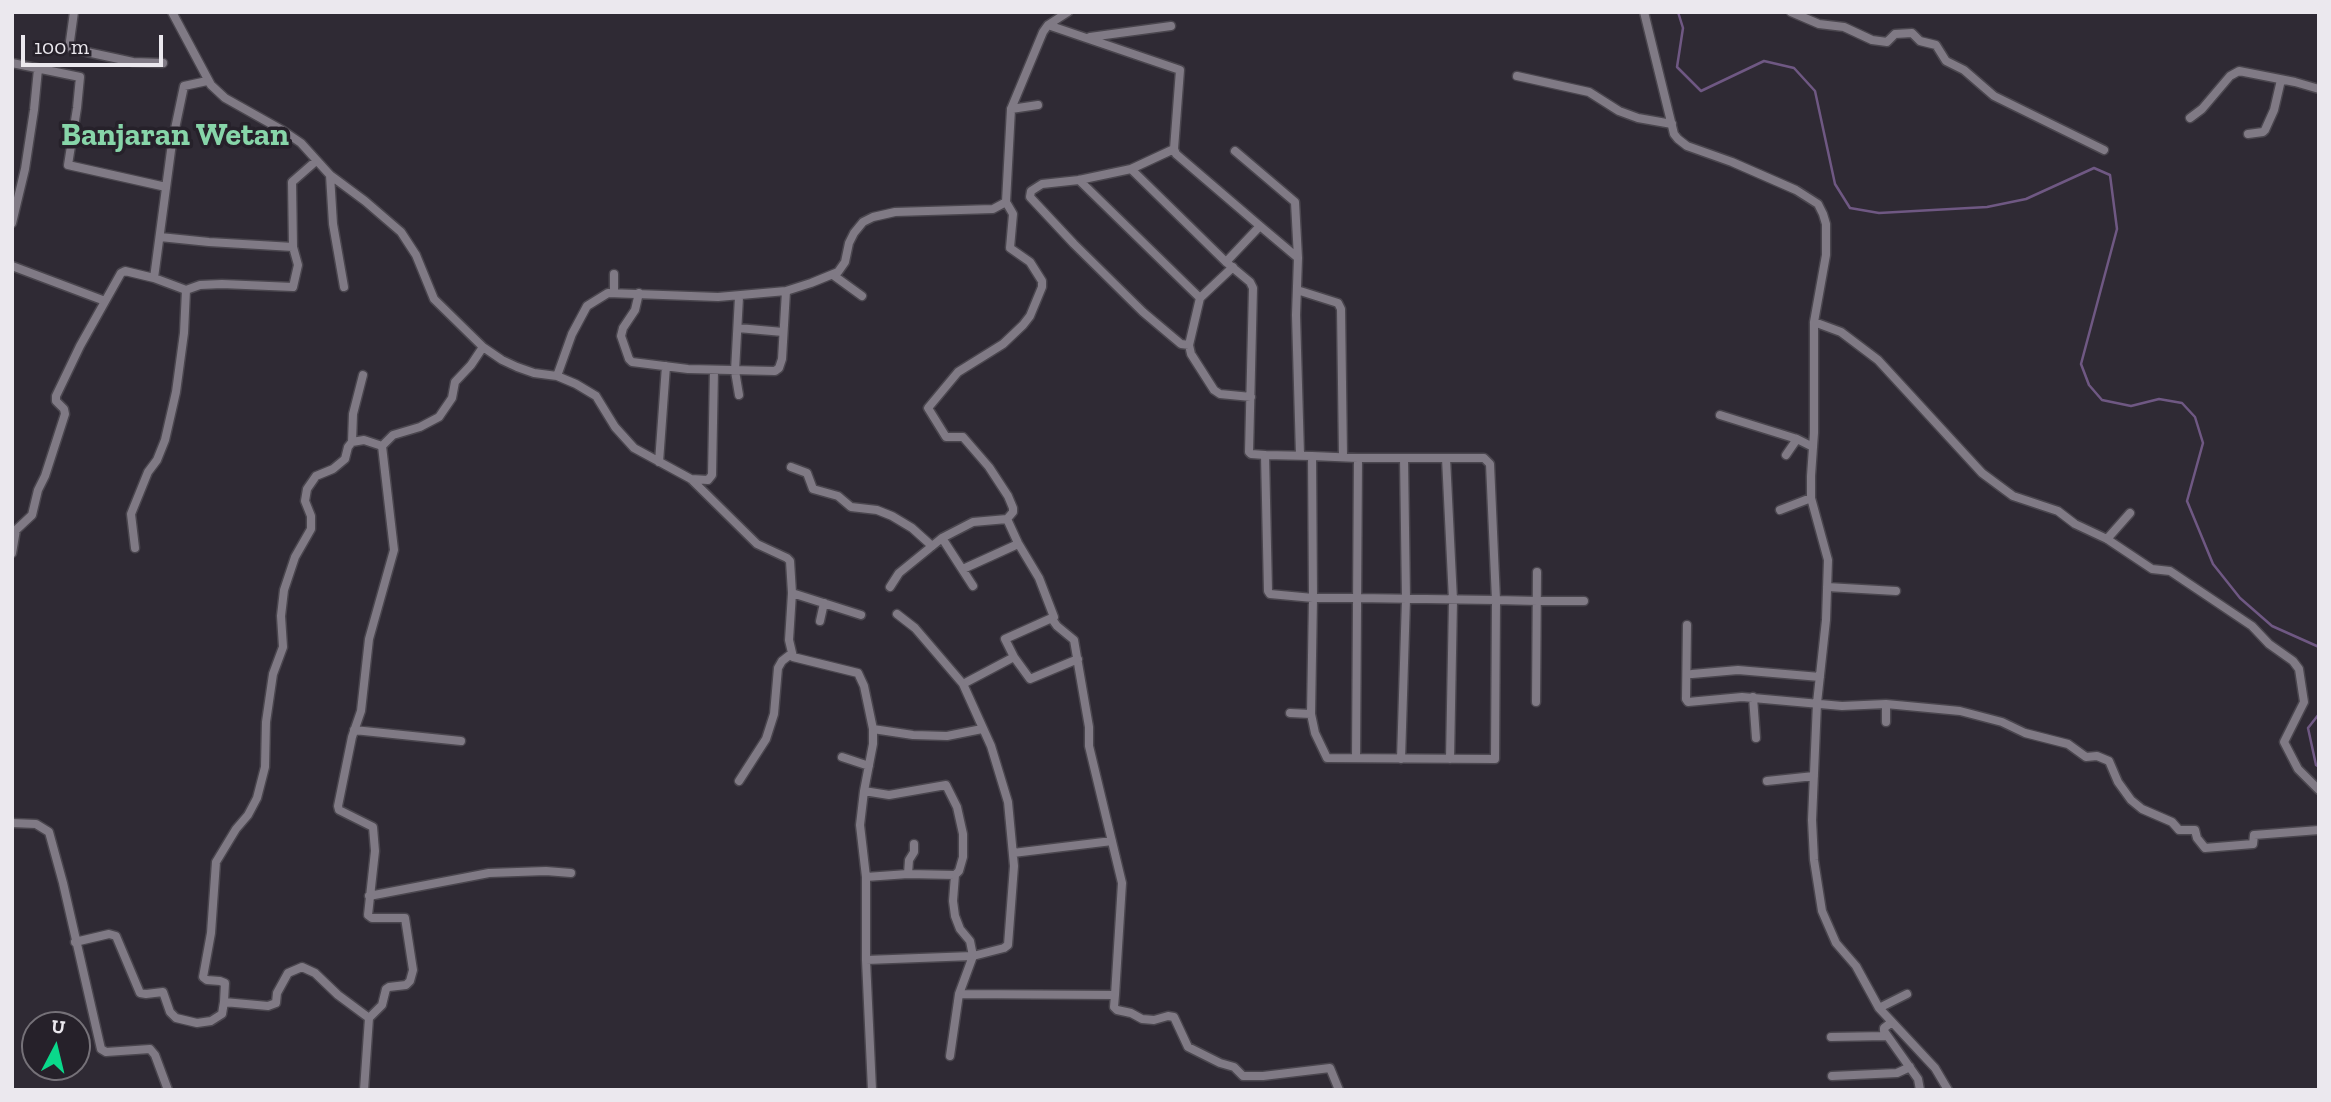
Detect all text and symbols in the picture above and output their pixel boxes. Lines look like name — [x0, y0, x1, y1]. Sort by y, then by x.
scale bar — [24, 21, 166, 65]
text: 100 m — [34, 34, 89, 59]
district label: Banjaran Wetan — [61, 117, 289, 155]
north arrow — [21, 1011, 91, 1081]
text: U — [50, 1014, 67, 1039]

